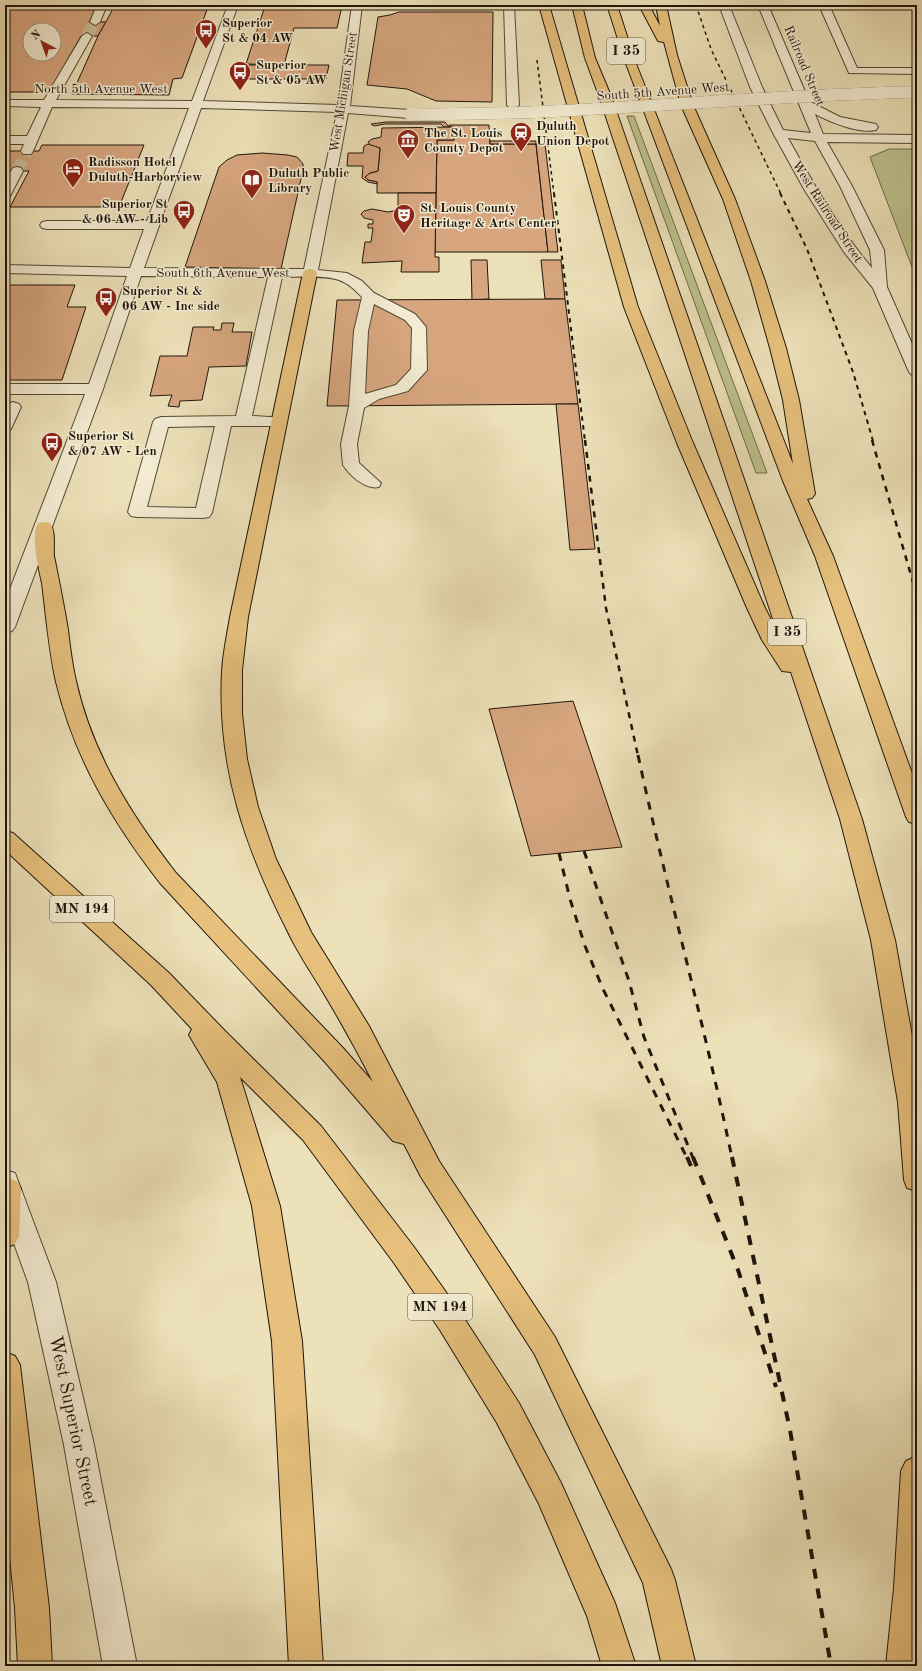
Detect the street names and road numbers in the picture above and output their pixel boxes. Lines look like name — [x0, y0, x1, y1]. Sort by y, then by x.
street label: Railroad Street — [781, 24, 827, 108]
street label: West Michigan Street — [328, 30, 360, 153]
road number: I 35 — [607, 38, 645, 64]
street label: South 5th Avenue West — [596, 81, 730, 103]
street label: North 5th Avenue West — [34, 83, 168, 96]
street label: West Railroad Street — [789, 159, 865, 266]
street label: South 6th Avenue West — [156, 267, 290, 280]
road number: I 35 — [768, 619, 806, 645]
road number: MN 194 — [50, 896, 114, 922]
road number: MN 194 — [408, 1294, 472, 1320]
street label: West Superior Street — [45, 1334, 99, 1508]

